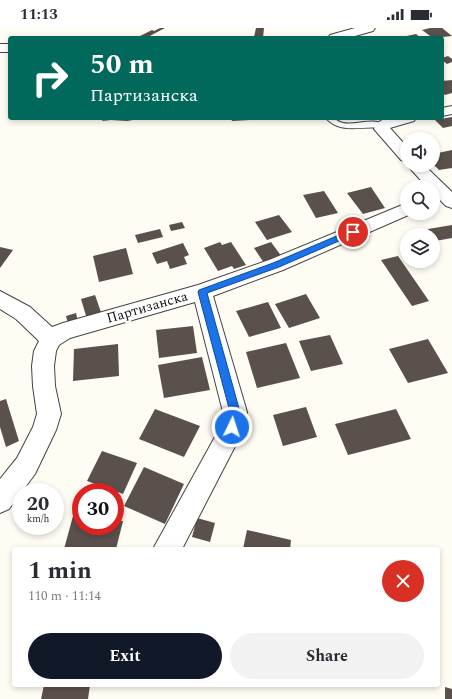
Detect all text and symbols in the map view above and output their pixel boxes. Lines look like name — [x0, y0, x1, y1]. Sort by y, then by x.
text: 11:13 — [20, 3, 58, 26]
text: 50 m — [90, 43, 154, 86]
icon: right — [24, 52, 76, 104]
text: Партизанска — [90, 82, 198, 109]
map controls — [400, 132, 440, 268]
button: sound — [400, 132, 440, 172]
button: search — [400, 180, 440, 220]
pin — [336, 215, 370, 249]
icon: arrive — [342, 221, 364, 243]
button: layers — [400, 228, 440, 268]
street label: Партизанска — [104, 285, 190, 329]
position arrow — [211, 406, 253, 448]
speed limit sign: 30 — [72, 483, 124, 535]
text: 20 — [27, 489, 49, 519]
text: km/h — [27, 511, 49, 527]
text: 1 min — [28, 553, 92, 589]
button: close — [382, 560, 424, 602]
text: 110 m · 11:14 — [28, 586, 101, 606]
button: Exit — [28, 633, 222, 679]
button: Share — [230, 633, 424, 679]

